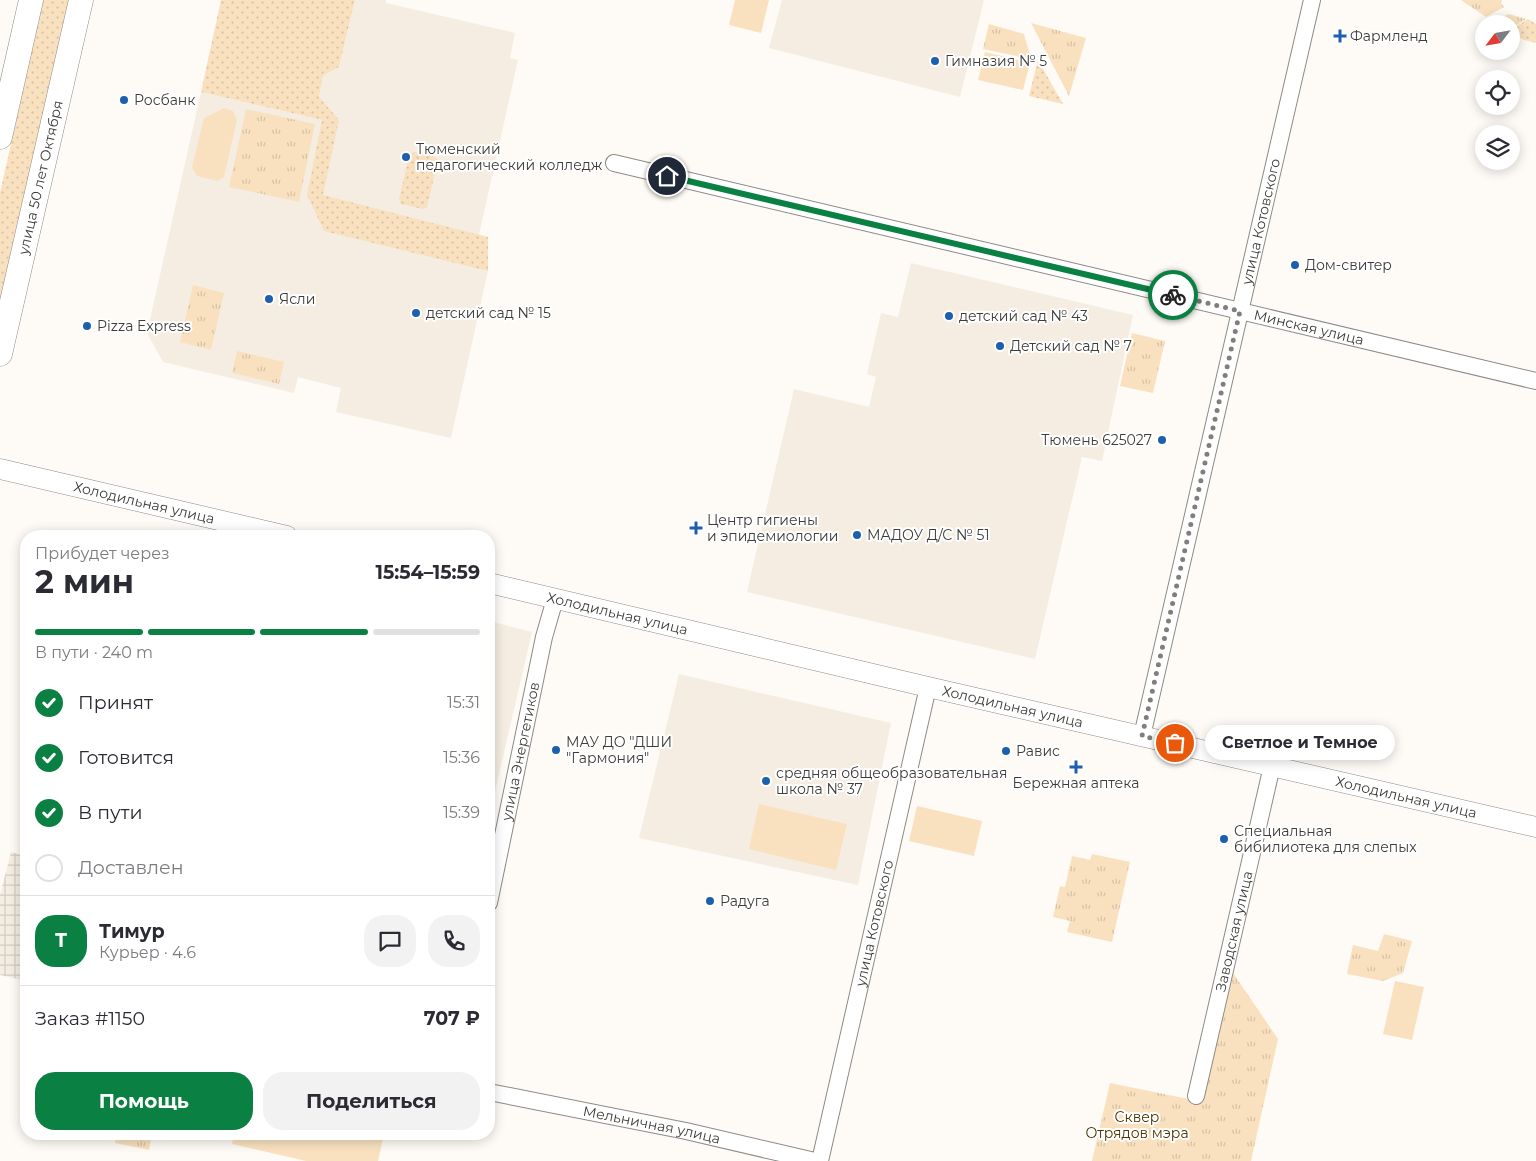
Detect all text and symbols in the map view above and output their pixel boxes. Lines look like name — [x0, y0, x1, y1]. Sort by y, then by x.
north arrow — [1475, 15, 1520, 60]
map controls — [1475, 15, 1520, 170]
place label: Фармленд — [1350, 27, 1428, 45]
marker: Фармленд — [1334, 30, 1346, 42]
place label: Гимназия № 5 — [945, 52, 1047, 70]
marker: Гимназия № 5 — [929, 55, 941, 67]
button: locate — [1475, 70, 1520, 115]
place label: Росбанк — [134, 91, 195, 109]
marker: Росбанк — [118, 94, 130, 106]
street label: улица 50 лет Октября — [14, 99, 67, 257]
button: layers — [1475, 125, 1520, 170]
place label: Тюменский педагогический колледж — [416, 140, 603, 174]
marker: Тюменский педагогический колледж — [400, 151, 412, 163]
pin — [646, 155, 688, 197]
street label: улица Котовского — [1237, 157, 1284, 287]
icon: home — [653, 162, 681, 190]
place label: Дом-свитер — [1305, 256, 1392, 274]
marker: Дом-свитер — [1289, 259, 1301, 271]
courier — [1148, 270, 1198, 320]
icon: bike — [1159, 281, 1187, 309]
place label: Ясли — [279, 290, 315, 308]
marker: Ясли — [263, 293, 275, 305]
place label: детский сад № 15 — [426, 304, 551, 322]
street label: Минская улица — [1252, 306, 1366, 349]
marker: детский сад № 15 — [410, 307, 422, 319]
place label: детский сад № 43 — [959, 307, 1088, 325]
marker: детский сад № 43 — [943, 310, 955, 322]
place label: Pizza Express — [97, 317, 191, 335]
marker: Pizza Express — [81, 320, 93, 332]
place label: Детский сад № 7 — [1010, 337, 1132, 355]
marker: Детский сад № 7 — [994, 340, 1006, 352]
place label: Тюмень 625027 — [1041, 431, 1152, 449]
marker: Тюмень 625027 — [1156, 434, 1168, 446]
street label: Холодильная улица — [72, 477, 216, 528]
place label: Центр гигиены и эпидемиологии — [707, 511, 838, 545]
marker: Центр гигиены и эпидемиологии — [689, 521, 703, 535]
place label: МАДОУ Д/С № 51 — [867, 526, 989, 544]
marker: МАДОУ Д/С № 51 — [851, 529, 863, 541]
text: Прибудет через — [35, 544, 170, 563]
text: 15:54–15:59 — [375, 561, 480, 584]
text: 2 мин — [35, 562, 134, 601]
street label: Холодильная улица — [545, 588, 690, 639]
text: В пути · 240 m — [35, 643, 153, 662]
street label: улица Энергетиков — [497, 680, 544, 823]
street label: Холодильная улица — [940, 682, 1085, 731]
icon: check — [35, 689, 63, 717]
text: Принят — [78, 691, 153, 714]
text: 15:31 — [447, 693, 480, 712]
pin — [1154, 722, 1196, 764]
callout: Светлое и Темное — [1205, 726, 1395, 760]
icon: bag — [1161, 729, 1189, 757]
place label: МАУ ДО "ДШИ "Гармония" — [566, 733, 672, 767]
text: Светлое и Темное — [1222, 733, 1378, 752]
place label: Равис — [1016, 742, 1060, 760]
icon: check — [35, 744, 63, 772]
marker: МАУ ДО "ДШИ "Гармония" — [550, 744, 562, 756]
marker: Равис — [1000, 745, 1012, 757]
text: Готовится — [78, 746, 174, 769]
text: 15:36 — [443, 748, 480, 767]
marker: Бережная аптека — [1070, 761, 1082, 773]
place label: средняя общеобразовательная школа № 37 — [776, 764, 1007, 798]
street label: Холодильная улица — [1334, 772, 1479, 822]
place label: Бережная аптека — [1013, 774, 1139, 792]
marker: средняя общеобразовательная школа № 37 — [760, 775, 772, 787]
icon: check — [35, 799, 63, 827]
text: В пути — [78, 801, 143, 824]
text: 15:39 — [443, 803, 480, 822]
place label: Специальная бибилиотека для слепых — [1234, 822, 1417, 856]
marker: Специальная бибилиотека для слепых — [1218, 833, 1230, 845]
text: Доставлен — [78, 856, 184, 879]
street label: улица Котовского — [851, 858, 897, 989]
street label: Заводская улица — [1211, 869, 1257, 993]
place label: Радуга — [720, 892, 770, 910]
marker: Радуга — [704, 895, 716, 907]
button: chat — [364, 915, 416, 967]
button: phone — [428, 915, 480, 967]
text: Тимур — [99, 920, 165, 943]
text: Т — [55, 929, 67, 952]
text: Курьер · 4.6 — [99, 943, 196, 962]
text: Заказ #1150 — [35, 1007, 145, 1030]
text: 707 ₽ — [424, 1007, 480, 1030]
button: Помощь — [35, 1072, 253, 1130]
button: Поделиться — [263, 1072, 480, 1130]
street label: Мельничная улица — [582, 1102, 722, 1148]
park label: Сквер Отрядов мэра — [1085, 1108, 1189, 1142]

